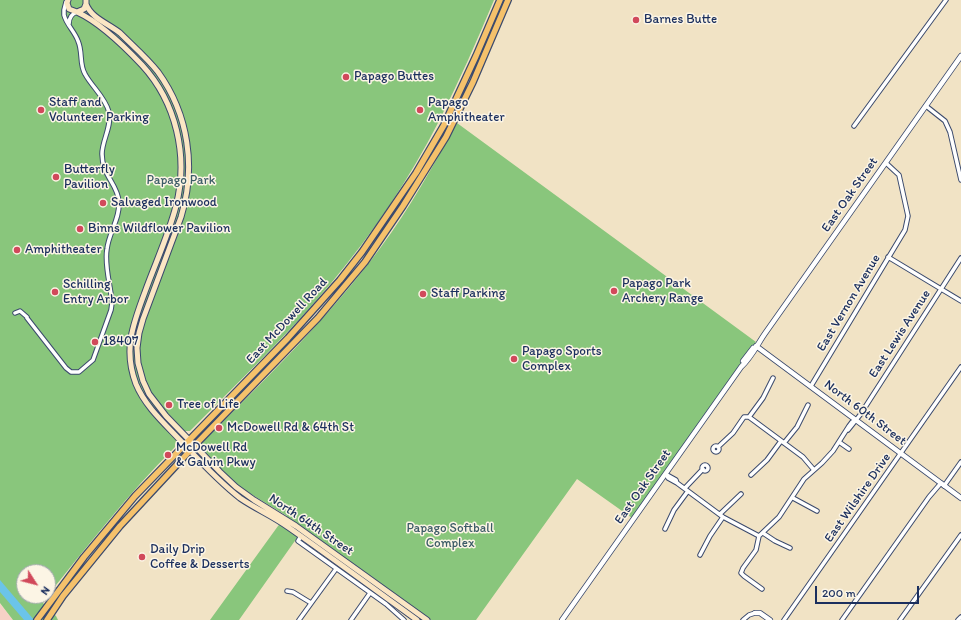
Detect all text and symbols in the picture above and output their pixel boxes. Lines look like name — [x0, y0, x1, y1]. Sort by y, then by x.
place label: Barnes Butte — [644, 12, 717, 28]
marker: Barnes Butte — [631, 15, 641, 25]
place label: Papago Buttes — [354, 69, 434, 85]
marker: Papago Buttes — [341, 72, 351, 82]
place label: Staff and Volunteer Parking — [49, 95, 149, 126]
place label: Papago Amphitheater — [428, 95, 505, 126]
marker: Staff and Volunteer Parking — [36, 105, 46, 115]
marker: Papago Amphitheater — [415, 105, 425, 115]
street label: East Oak Street — [818, 155, 882, 235]
place label: Butterfly Pavilion — [64, 162, 115, 193]
marker: Butterfly Pavilion — [51, 172, 61, 182]
park label: Papago Park — [147, 173, 215, 189]
place label: Salvaged Ironwood — [111, 195, 217, 211]
marker: Salvaged Ironwood — [98, 198, 108, 208]
place label: Binns Wildflower Pavilion — [88, 221, 230, 237]
marker: Binns Wildflower Pavilion — [75, 224, 85, 234]
place label: Amphitheater — [25, 242, 102, 258]
marker: Amphitheater — [12, 245, 22, 255]
street label: East Vernon Avenue — [814, 252, 884, 354]
street label: East McDowell Road — [243, 275, 331, 367]
place label: Papago Park Archery Range — [622, 276, 703, 307]
place label: Schilling Entry Arbor — [63, 277, 129, 308]
place label: Staff Parking — [431, 286, 505, 302]
marker: Papago Park Archery Range — [609, 286, 619, 296]
marker: Schilling Entry Arbor — [50, 287, 60, 297]
street label: East Lewis Avenue — [866, 287, 934, 381]
marker: Staff Parking — [418, 289, 428, 299]
place label: 18407 — [103, 334, 138, 350]
marker: 18407 — [90, 337, 100, 347]
place label: Papago Sports Complex — [522, 344, 602, 375]
marker: Papago Sports Complex — [509, 354, 519, 364]
street label: North 60th Street — [821, 377, 909, 449]
place label: Tree of Life — [177, 397, 239, 413]
marker: Tree of Life — [164, 400, 174, 410]
place label: McDowell Rd & 64th St — [227, 420, 354, 436]
marker: McDowell Rd & 64th St — [214, 423, 224, 433]
place label: McDowell Rd & Galvin Pkwy — [176, 440, 256, 471]
street label: East Oak Street — [611, 447, 675, 527]
marker: McDowell Rd & Galvin Pkwy — [163, 450, 173, 460]
street label: East Wilshire Drive — [821, 450, 895, 546]
street label: North 64th Street — [266, 491, 356, 559]
park label: Papago Softball Complex — [406, 521, 494, 552]
place label: Daily Drip Coffee & Desserts — [150, 542, 250, 573]
marker: Daily Drip Coffee & Desserts — [137, 552, 147, 562]
north arrow — [16, 564, 56, 604]
scale bar — [817, 578, 921, 604]
text: N — [38, 584, 53, 598]
text: 200 m — [822, 586, 856, 600]

